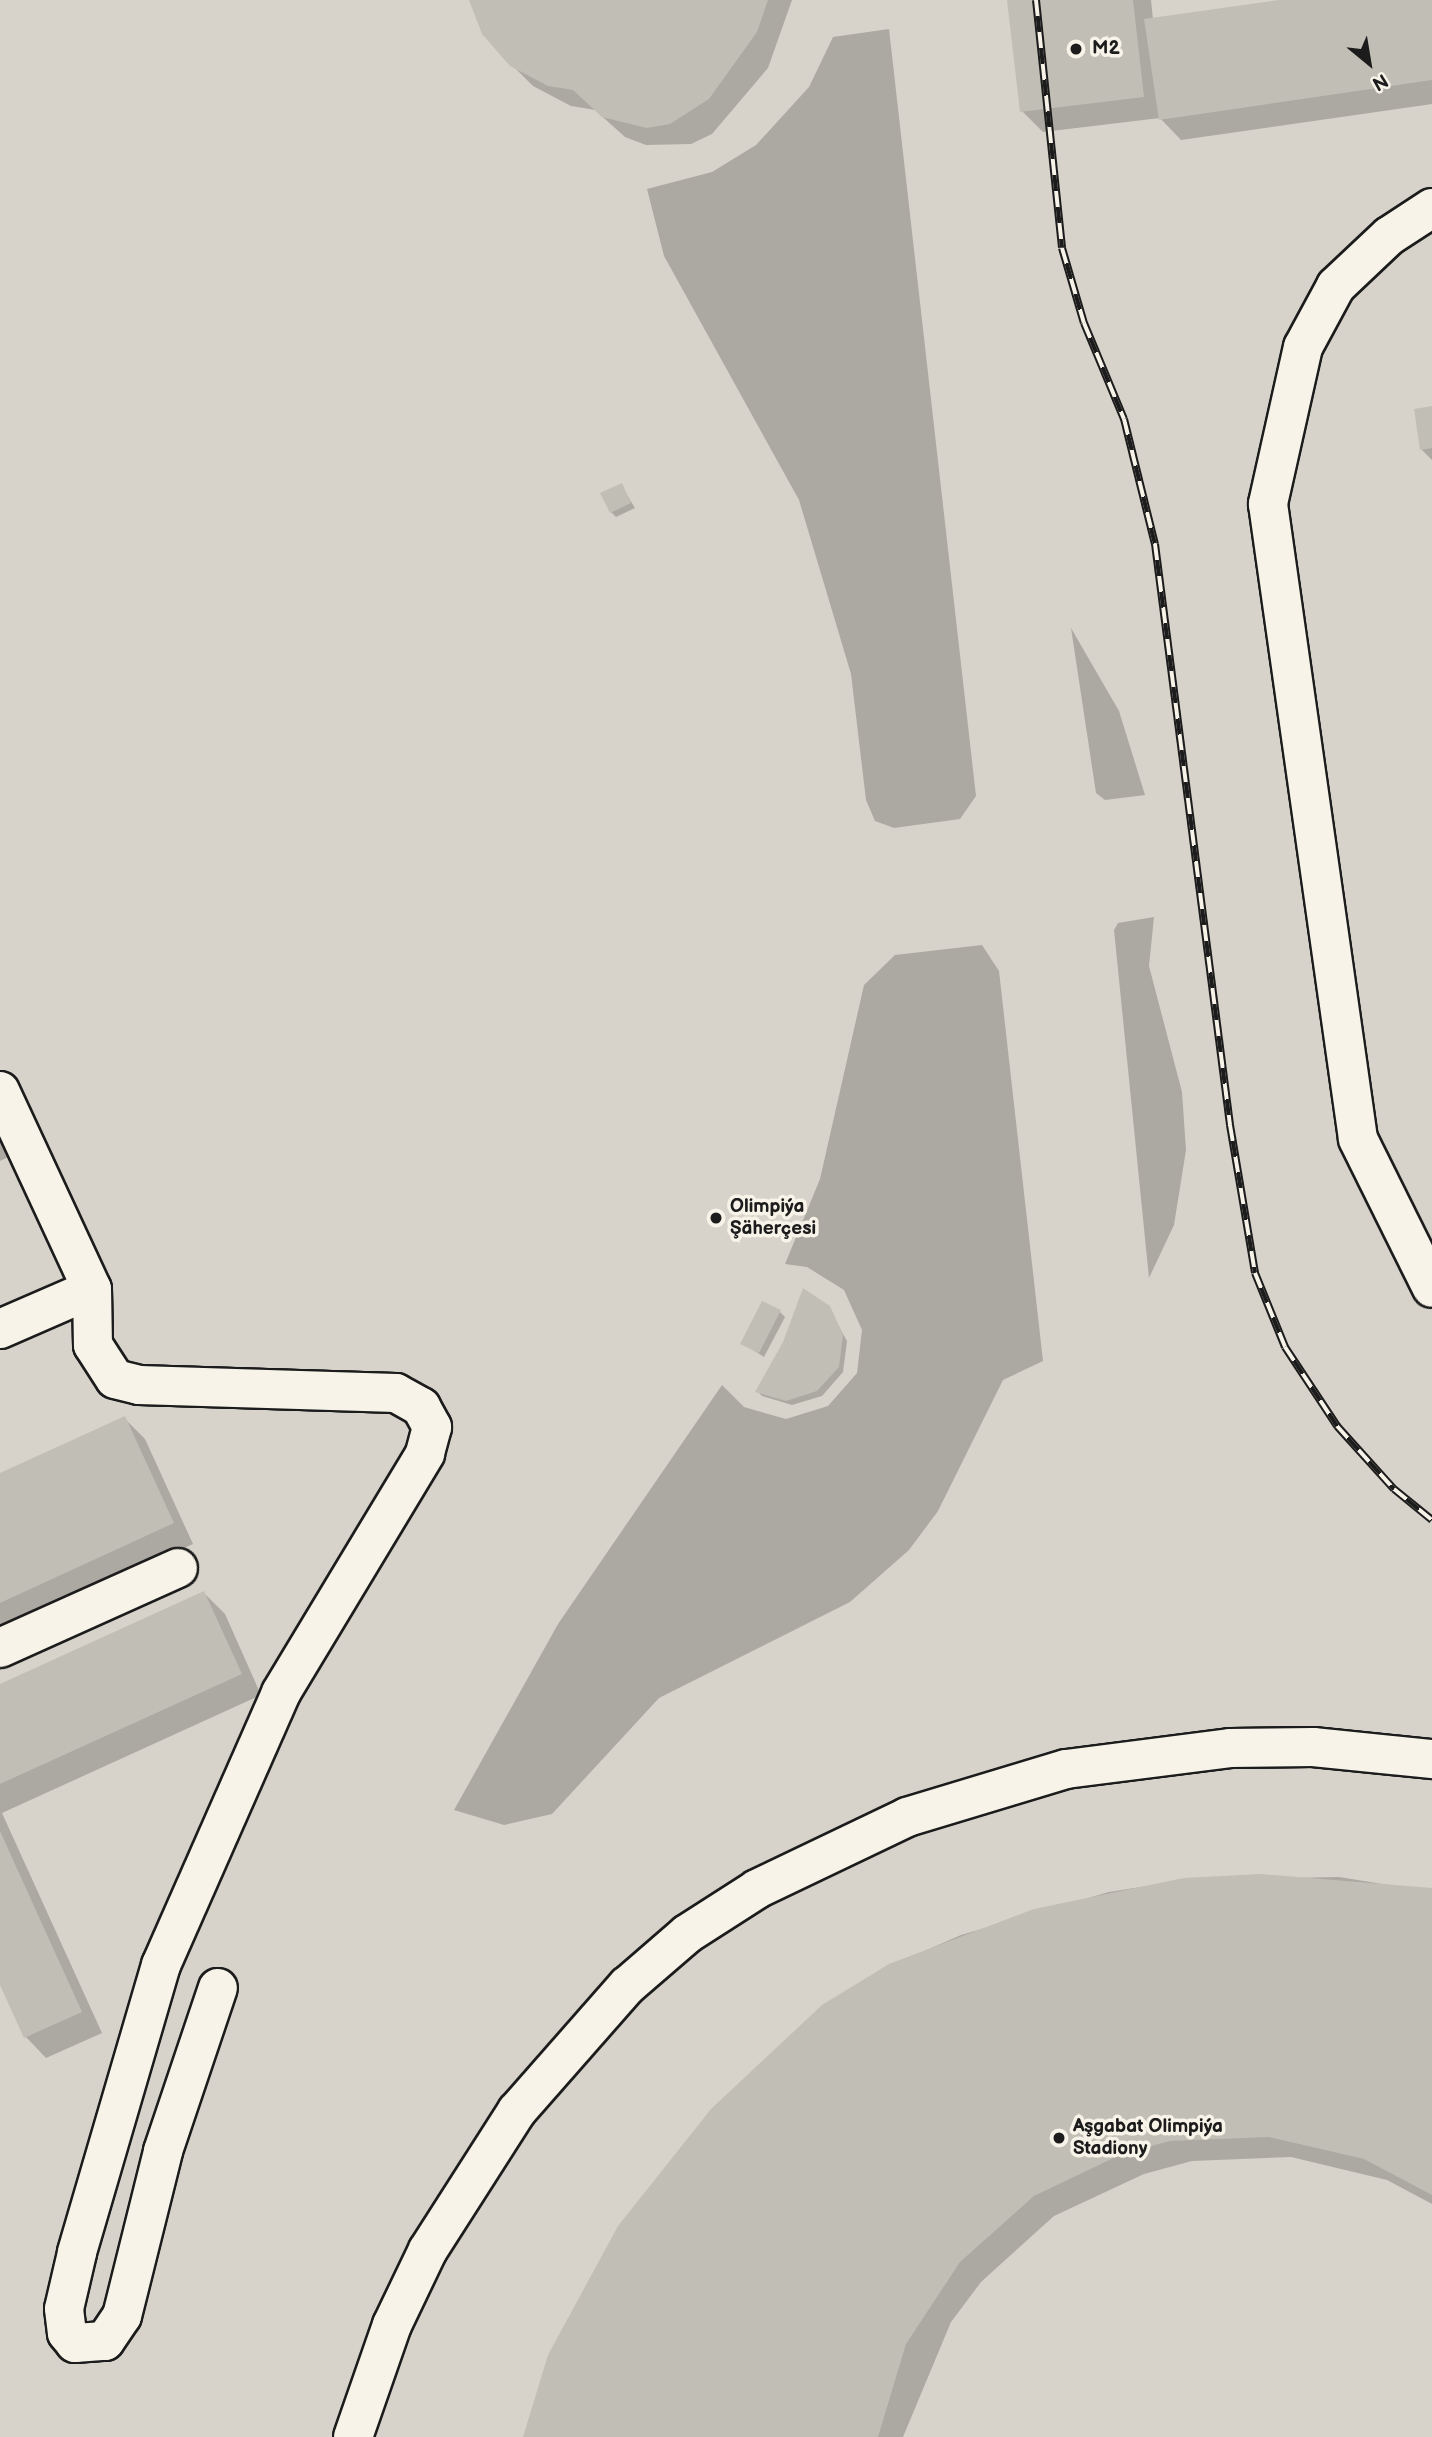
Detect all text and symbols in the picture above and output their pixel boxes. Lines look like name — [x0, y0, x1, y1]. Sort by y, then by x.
north arrow — [1334, 28, 1404, 98]
place label: M2 — [1092, 38, 1120, 60]
marker: M2 — [1066, 39, 1086, 59]
text: N — [1368, 68, 1392, 95]
place label: Olimpiýa Şäherçesi — [730, 1196, 816, 1240]
marker: Olimpiýa Şäherçesi — [708, 1210, 724, 1226]
place label: Aşgabat Olimpiýa Stadiony — [1073, 2116, 1223, 2160]
marker: Aşgabat Olimpiýa Stadiony — [1051, 2130, 1067, 2146]

